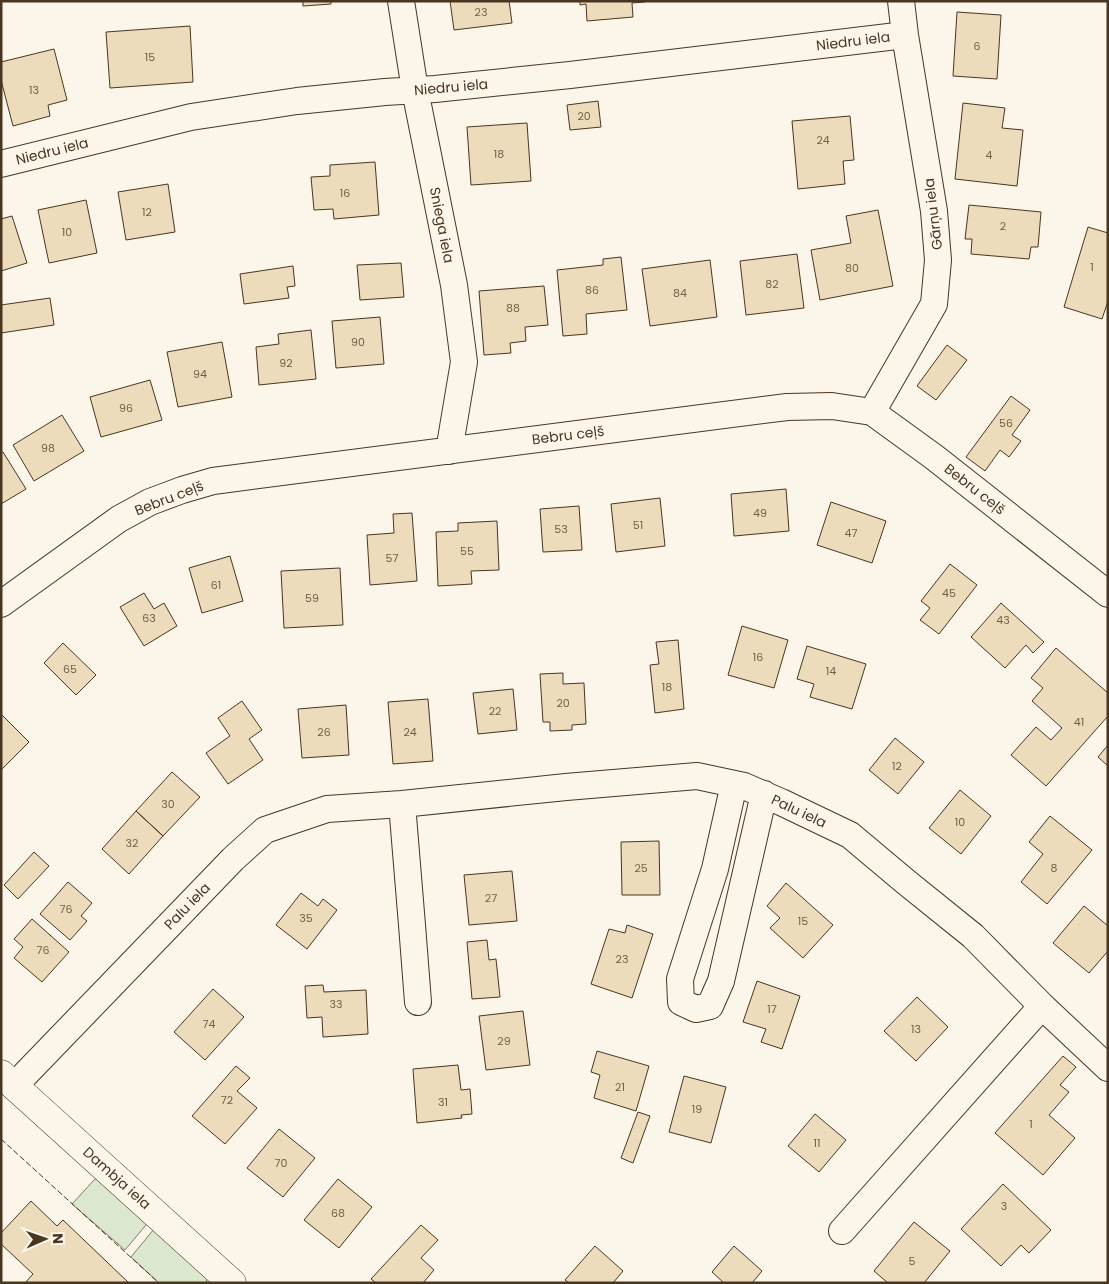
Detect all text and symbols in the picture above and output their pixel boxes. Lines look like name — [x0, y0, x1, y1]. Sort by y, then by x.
house number: 23 — [475, 4, 487, 20]
street label: Niedru iela — [815, 27, 891, 55]
house number: 6 — [974, 38, 981, 54]
house number: 15 — [145, 49, 155, 65]
street label: Niedru iela — [413, 74, 489, 100]
house number: 13 — [29, 82, 39, 98]
house number: 20 — [577, 108, 591, 124]
street label: Niedru iela — [13, 132, 91, 170]
house number: 24 — [816, 132, 830, 148]
house number: 18 — [494, 146, 504, 162]
house number: 4 — [986, 147, 993, 163]
street label: Gārņu iela — [919, 177, 947, 251]
house number: 16 — [340, 185, 350, 201]
street label: Sniega iela — [425, 185, 459, 265]
house number: 12 — [142, 204, 152, 220]
house number: 2 — [1000, 218, 1006, 234]
house number: 10 — [62, 224, 72, 240]
house number: 1 — [1090, 259, 1094, 275]
house number: 80 — [845, 260, 859, 276]
house number: 82 — [765, 276, 779, 292]
house number: 86 — [585, 282, 599, 298]
house number: 84 — [673, 285, 687, 301]
house number: 88 — [506, 300, 520, 316]
house number: 90 — [351, 334, 365, 350]
house number: 92 — [279, 355, 293, 371]
house number: 94 — [193, 366, 207, 382]
house number: 96 — [119, 400, 133, 416]
house number: 56 — [999, 415, 1013, 431]
street label: Bebru ceļš — [531, 421, 605, 449]
house number: 98 — [41, 440, 55, 456]
street label: Bebru ceļš — [940, 459, 1010, 519]
street label: Bebru ceļš — [132, 476, 206, 520]
house number: 49 — [753, 505, 767, 521]
house number: 51 — [633, 517, 643, 533]
house number: 53 — [554, 521, 568, 537]
house number: 47 — [845, 525, 857, 541]
house number: 55 — [460, 543, 474, 559]
house number: 57 — [386, 550, 398, 566]
house number: 61 — [211, 577, 221, 593]
house number: 45 — [942, 585, 956, 601]
house number: 59 — [305, 590, 319, 606]
house number: 63 — [142, 610, 156, 626]
house number: 43 — [996, 612, 1010, 628]
house number: 16 — [753, 649, 763, 665]
house number: 65 — [63, 661, 77, 677]
house number: 14 — [826, 663, 836, 679]
house number: 18 — [662, 679, 672, 695]
house number: 20 — [556, 695, 570, 711]
house number: 22 — [489, 703, 501, 719]
house number: 41 — [1074, 714, 1084, 730]
house number: 26 — [317, 724, 331, 740]
house number: 24 — [403, 724, 417, 740]
house number: 12 — [892, 758, 902, 774]
street label: Palu iela — [768, 790, 830, 832]
house number: 30 — [161, 796, 175, 812]
house number: 10 — [955, 814, 965, 830]
house number: 32 — [126, 835, 138, 851]
house number: 25 — [634, 860, 648, 876]
house number: 8 — [1051, 860, 1058, 876]
street label: Palu iela — [159, 878, 215, 934]
house number: 27 — [485, 890, 497, 906]
house number: 76 — [60, 901, 73, 917]
house number: 35 — [299, 910, 313, 926]
house number: 15 — [798, 913, 808, 929]
house number: 76 — [37, 942, 50, 958]
house number: 23 — [616, 951, 628, 967]
house number: 33 — [330, 996, 342, 1012]
house number: 17 — [767, 1001, 777, 1017]
house number: 74 — [203, 1016, 216, 1032]
house number: 13 — [911, 1021, 921, 1037]
house number: 29 — [497, 1033, 511, 1049]
house number: 21 — [615, 1079, 625, 1095]
house number: 72 — [221, 1092, 233, 1108]
house number: 31 — [438, 1094, 448, 1110]
house number: 19 — [692, 1101, 702, 1117]
house number: 1 — [1029, 1116, 1033, 1132]
house number: 11 — [813, 1135, 821, 1151]
street label: Dambja iela — [79, 1142, 155, 1214]
house number: 70 — [275, 1155, 288, 1171]
house number: 3 — [1001, 1198, 1007, 1214]
house number: 68 — [331, 1205, 345, 1221]
north arrow — [20, 1214, 70, 1264]
text: N — [48, 1233, 68, 1244]
house number: 5 — [909, 1253, 916, 1269]

